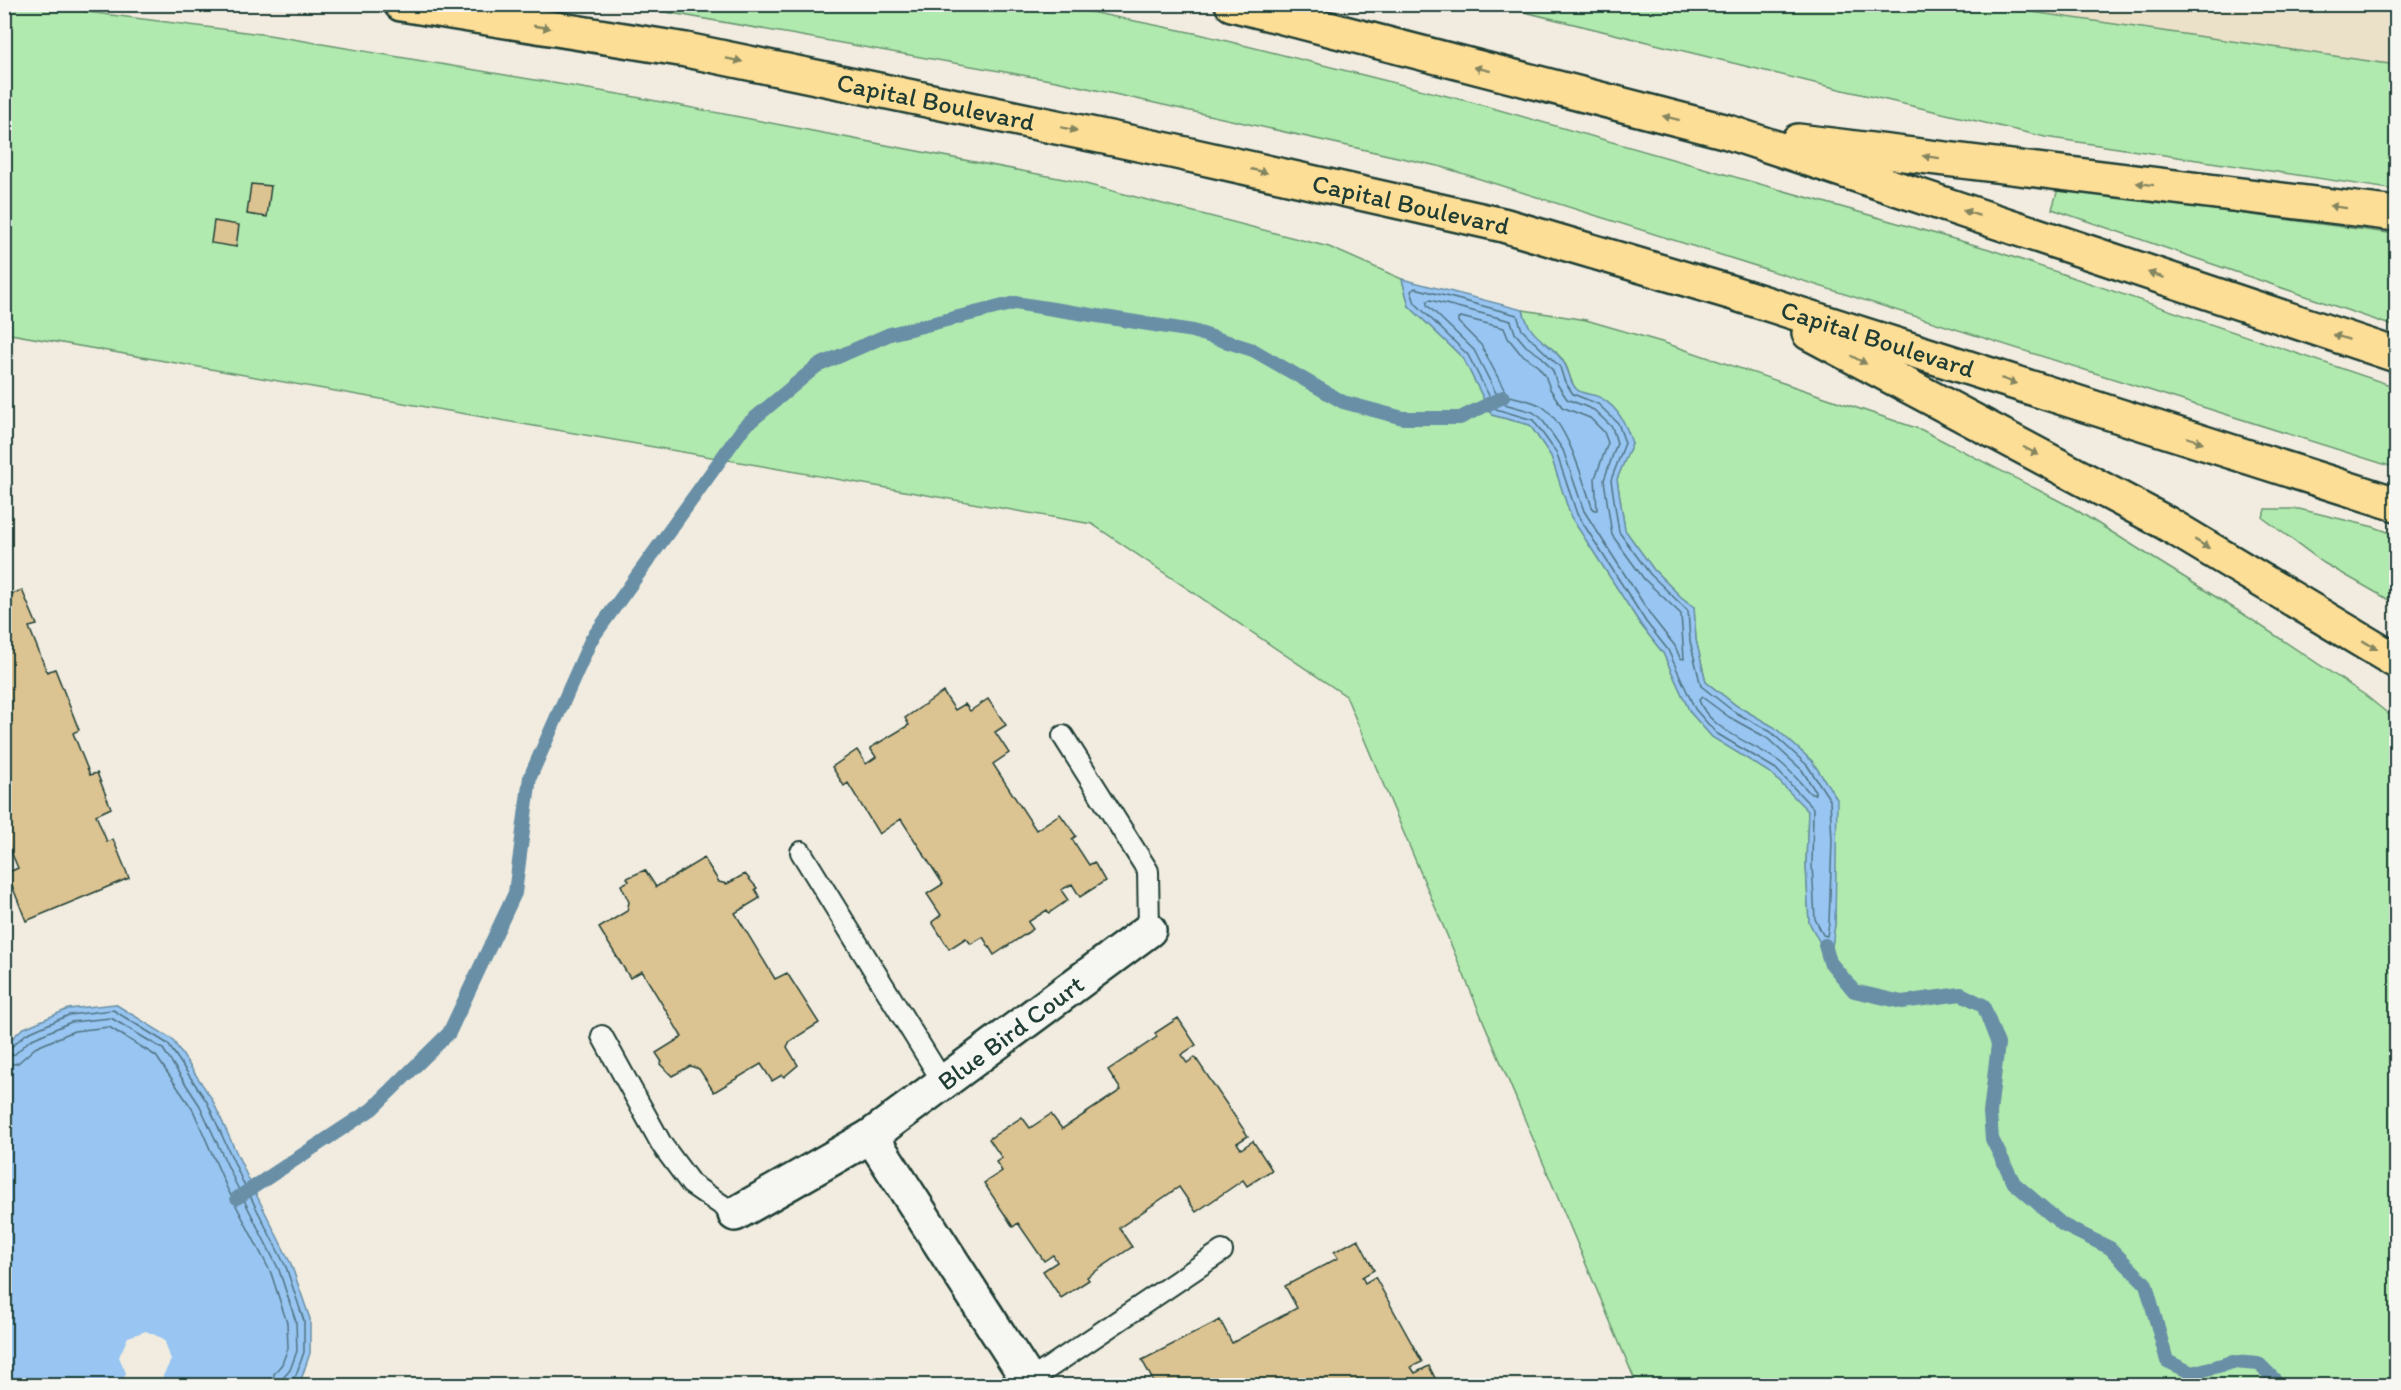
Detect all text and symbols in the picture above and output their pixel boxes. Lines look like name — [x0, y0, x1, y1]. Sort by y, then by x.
one-way arrow — [532, 23, 551, 32]
one-way arrow — [725, 56, 744, 65]
one-way arrow — [1473, 64, 1491, 73]
street label: Capital Boulevard — [834, 66, 1039, 138]
one-way arrow — [1662, 112, 1680, 122]
one-way arrow — [1060, 125, 1079, 134]
one-way arrow — [1921, 152, 1940, 162]
one-way arrow — [1250, 166, 1269, 176]
street label: Capital Boulevard — [1309, 167, 1514, 242]
one-way arrow — [2135, 179, 2154, 188]
one-way arrow — [2329, 203, 2348, 212]
one-way arrow — [1962, 208, 1980, 218]
one-way arrow — [2147, 270, 2165, 279]
street label: Capital Boulevard — [1777, 293, 1979, 385]
one-way arrow — [2332, 332, 2350, 341]
one-way arrow — [1851, 355, 1868, 365]
one-way arrow — [2000, 376, 2018, 386]
one-way arrow — [2186, 436, 2204, 445]
one-way arrow — [2023, 446, 2040, 456]
one-way arrow — [2194, 539, 2210, 550]
one-way arrow — [2362, 639, 2378, 650]
street label: Blue Bird Court — [931, 968, 1090, 1097]

